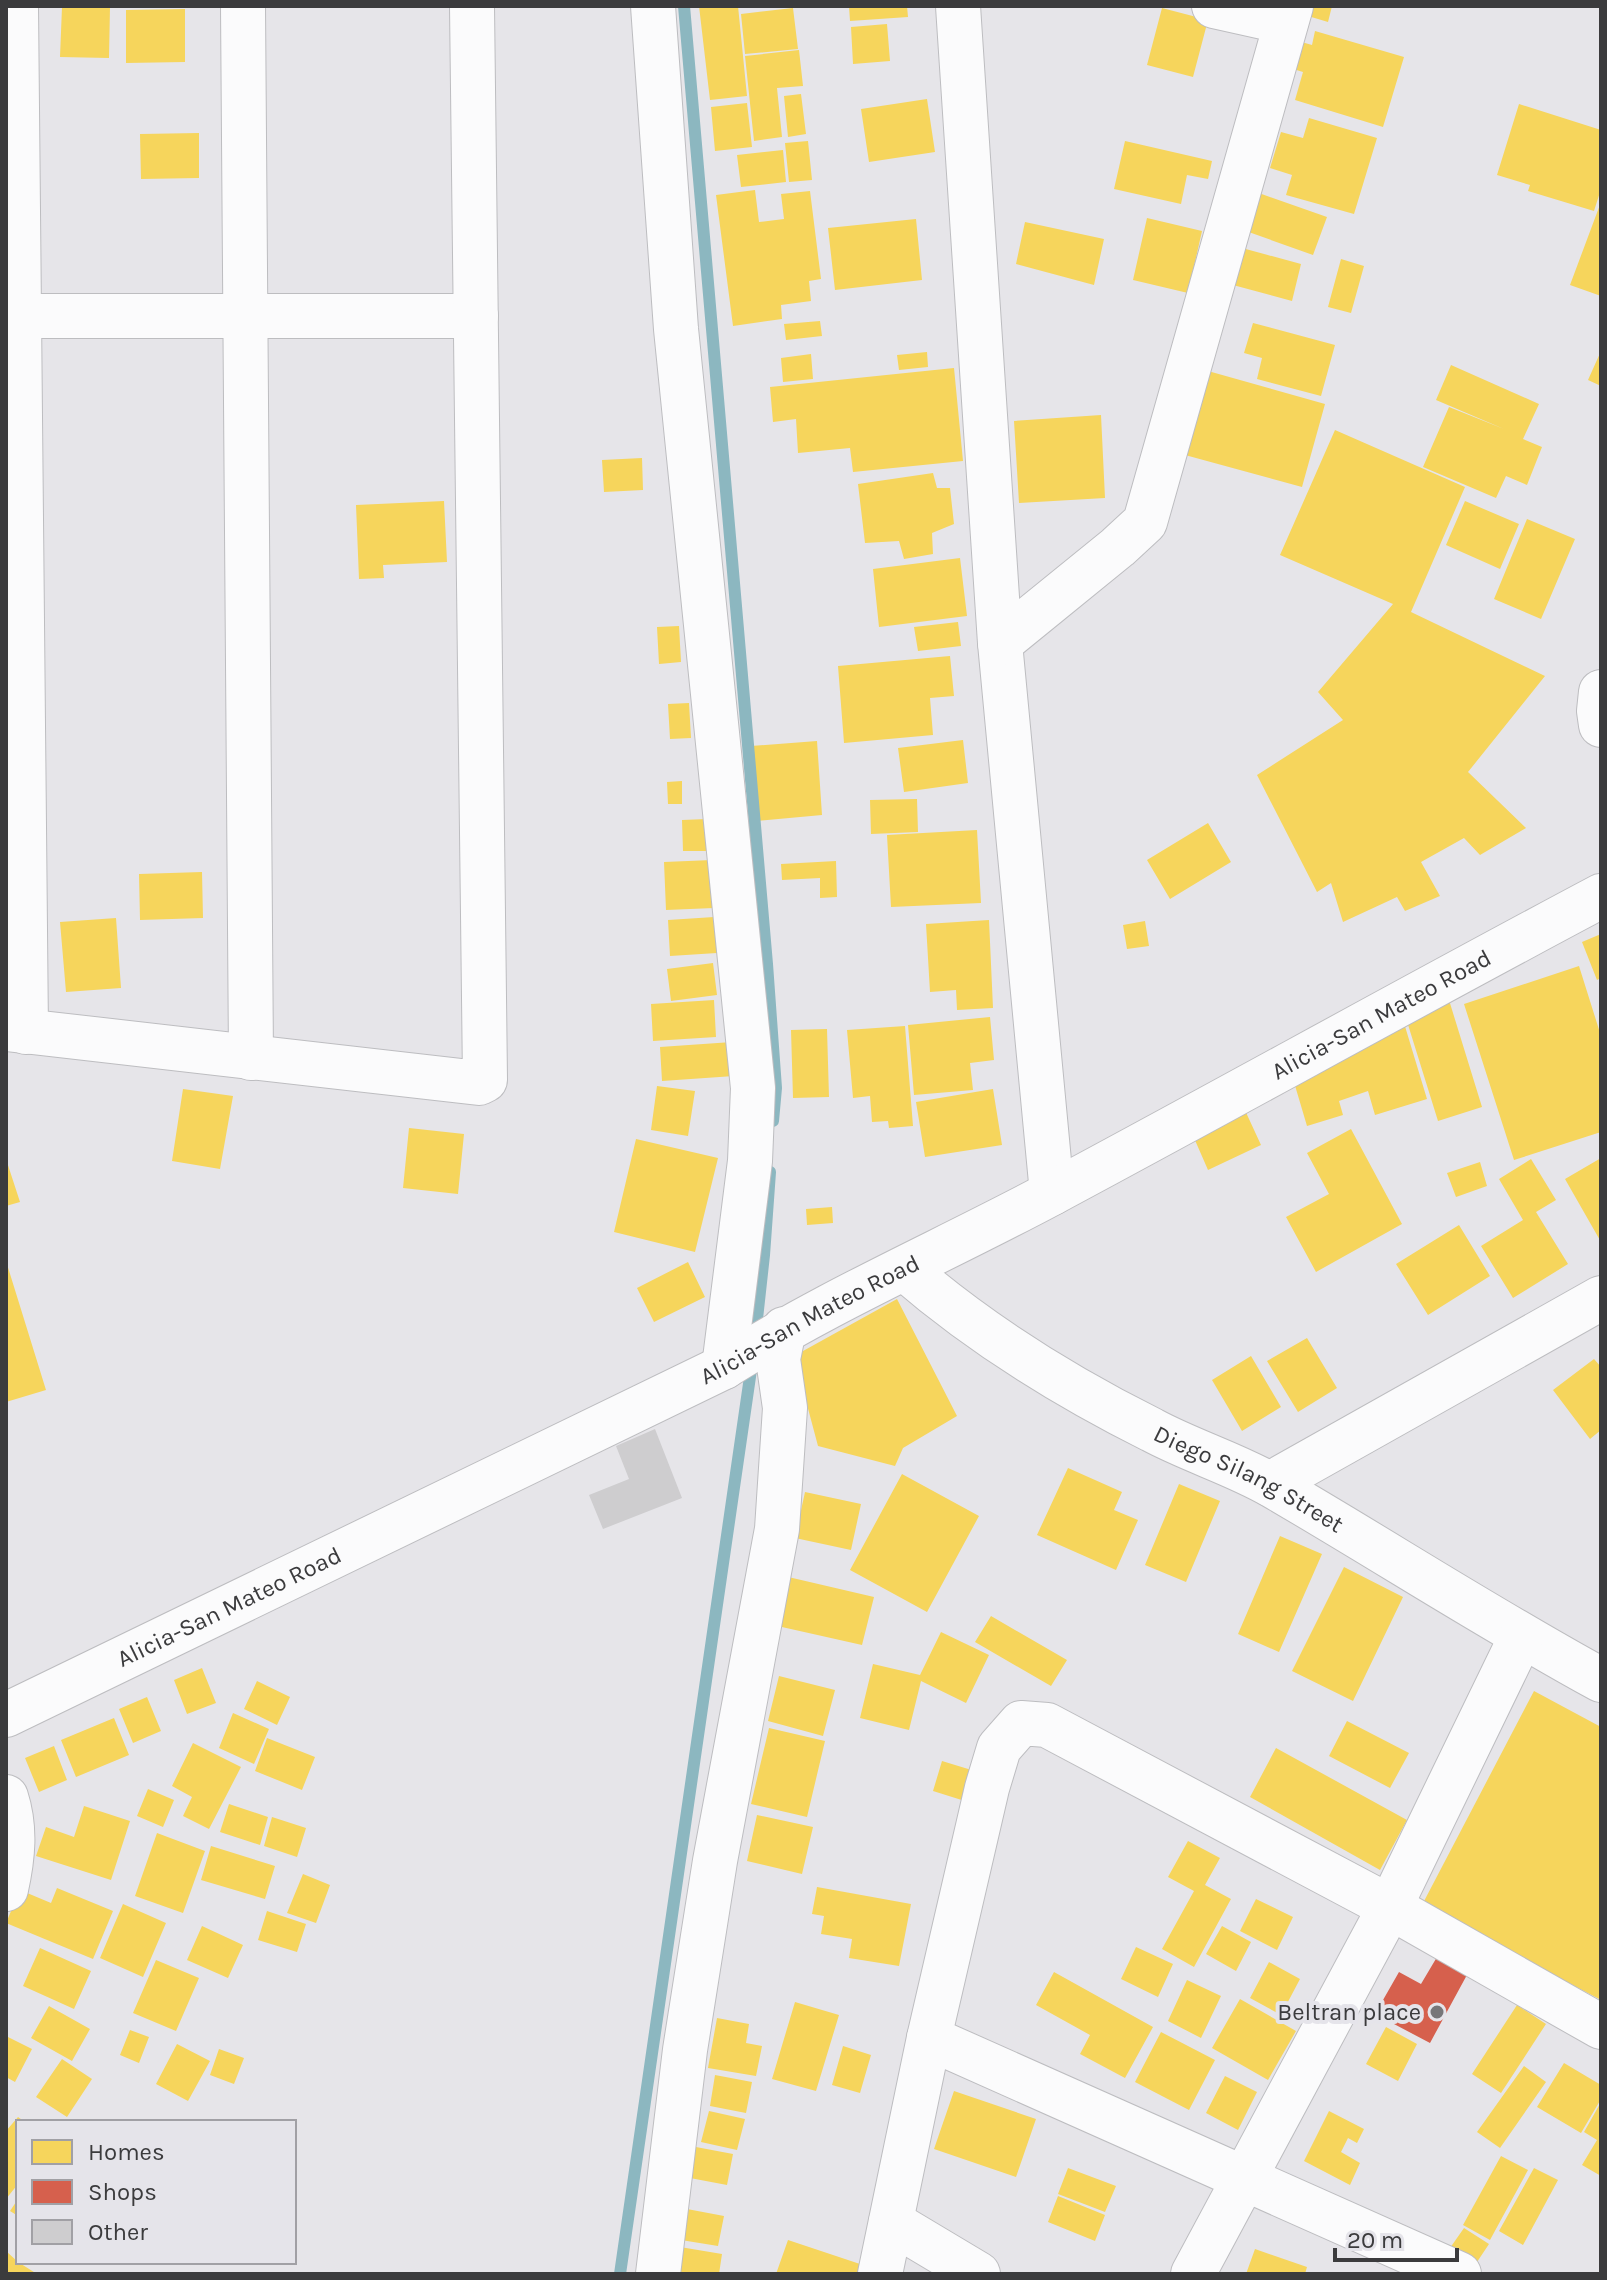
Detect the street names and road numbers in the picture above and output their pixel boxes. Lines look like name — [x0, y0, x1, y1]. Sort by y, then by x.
street label: Alicia-San Mateo Road — [1267, 943, 1496, 1085]
street label: Alicia-San Mateo Road — [696, 1249, 924, 1390]
street label: Diego Silang Street — [1149, 1419, 1349, 1539]
street label: Alicia-San Mateo Road — [112, 1541, 346, 1673]

